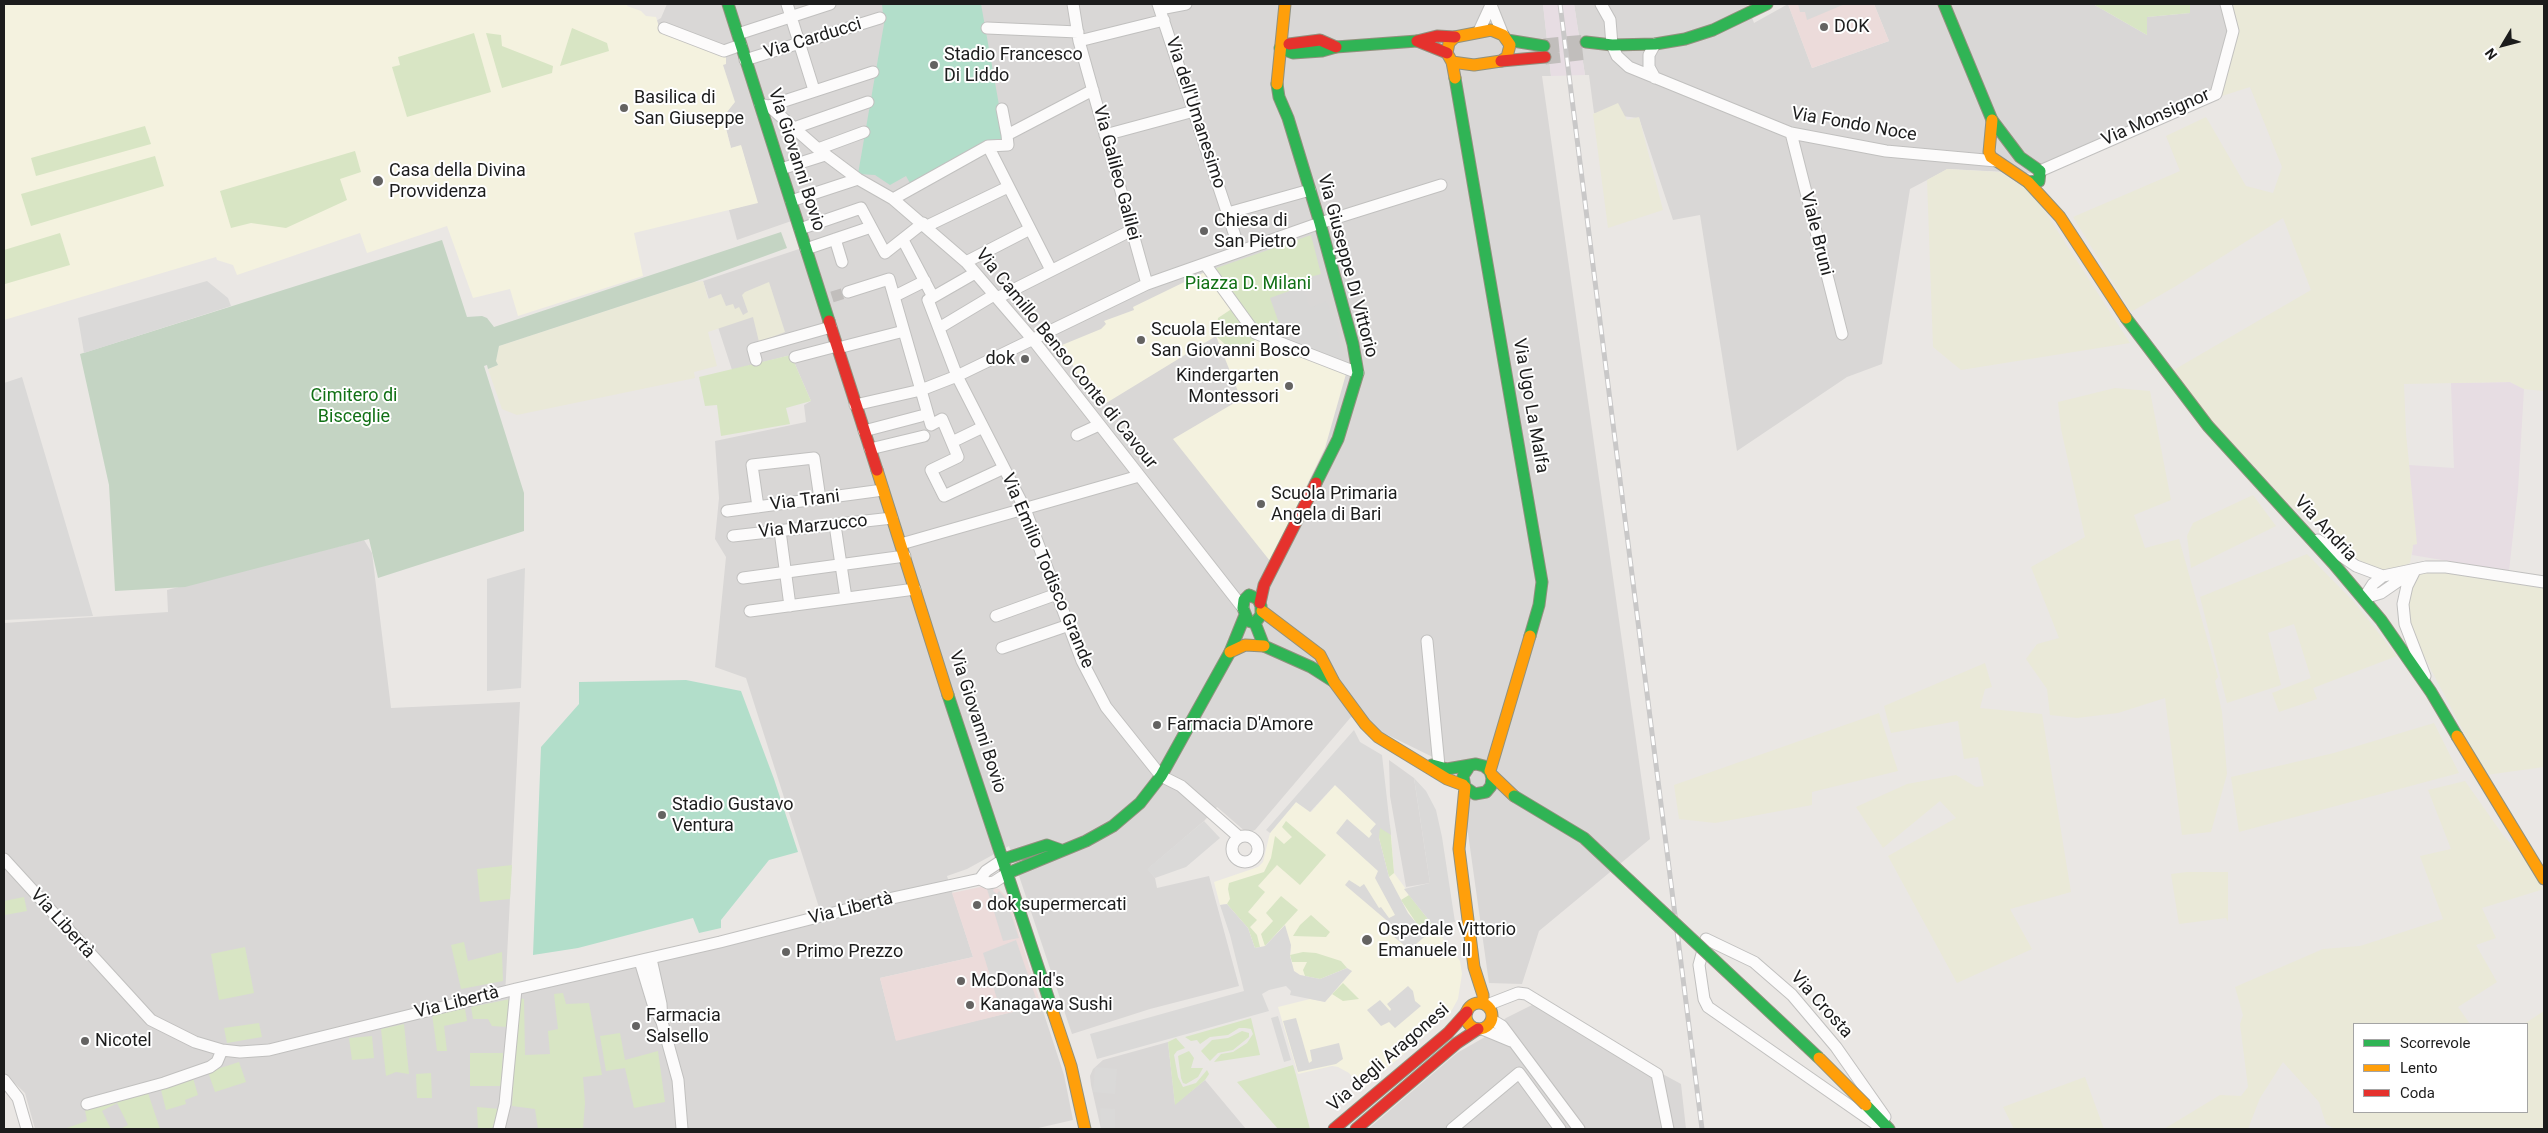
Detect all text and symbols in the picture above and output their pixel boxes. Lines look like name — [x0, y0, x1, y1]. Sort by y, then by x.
street label: Via Carducci — [762, 14, 864, 64]
place label: DOK — [1834, 16, 1869, 38]
north arrow — [2478, 20, 2528, 70]
marker: DOK — [1818, 21, 1830, 33]
street label: Via dell'Umanesimo — [1160, 34, 1230, 192]
place label: Stadio Francesco Di Liddo — [944, 44, 1083, 86]
text: N — [2482, 45, 2500, 63]
marker: Stadio Francesco Di Liddo — [928, 59, 940, 71]
street label: Via Monsignor — [2099, 85, 2213, 151]
street label: Via Giovanni Bovio — [763, 86, 829, 234]
place label: Basilica di San Giuseppe — [634, 87, 744, 130]
marker: Basilica di San Giuseppe — [618, 102, 630, 114]
street label: Via Galileo Galilei — [1088, 103, 1144, 243]
street label: Via Fondo Noce — [1790, 103, 1918, 147]
place label: Casa della Divina Provvidenza — [389, 160, 526, 202]
street label: Via Giuseppe Di Vittorio — [1312, 172, 1382, 360]
marker: Casa della Divina Provvidenza — [371, 174, 385, 188]
street label: Viale Bruni — [1795, 190, 1837, 278]
place label: Chiesa di San Pietro — [1214, 210, 1296, 252]
marker: Chiesa di San Pietro — [1198, 225, 1210, 237]
street label: Via Camillo Benso Conte di Cavour — [970, 245, 1162, 473]
park label: Piazza D. Milani — [1185, 273, 1311, 295]
place label: Scuola Elementare San Giovanni Bosco — [1151, 319, 1310, 362]
marker: Scuola Elementare San Giovanni Bosco — [1135, 334, 1147, 346]
street label: Via Ugo La Malfa — [1508, 337, 1552, 475]
place label: dok — [985, 348, 1015, 370]
marker: dok — [1019, 353, 1031, 365]
place label: Kindergarten Montessori — [1176, 365, 1279, 408]
marker: Kindergarten Montessori — [1283, 380, 1295, 392]
park label: Cimitero di Bisceglie — [311, 385, 397, 428]
street label: Via Emilio Todisco Grande — [996, 470, 1098, 672]
place label: Scuola Primaria Angela di Bari — [1271, 483, 1398, 526]
street label: Via Trani — [769, 486, 841, 516]
street label: Via Andria — [2289, 492, 2361, 566]
marker: Scuola Primaria Angela di Bari — [1255, 498, 1267, 510]
street label: Via Marzucco — [757, 511, 869, 543]
street label: Via Giovanni Bovio — [944, 648, 1010, 796]
place label: Farmacia D'Amore — [1167, 714, 1313, 736]
marker: Farmacia D'Amore — [1151, 719, 1163, 731]
place label: Stadio Gustavo Ventura — [672, 794, 794, 836]
marker: Stadio Gustavo Ventura — [656, 809, 668, 821]
street label: Via Libertà — [25, 885, 99, 963]
street label: Via Libertà — [807, 888, 895, 930]
place label: dok supermercati — [987, 894, 1127, 916]
marker: dok supermercati — [971, 899, 983, 911]
place label: Ospedale Vittorio Emanuele II — [1378, 919, 1516, 962]
marker: Ospedale Vittorio Emanuele II — [1360, 933, 1374, 947]
place label: Primo Prezzo — [796, 941, 903, 963]
marker: Primo Prezzo — [780, 946, 792, 958]
street label: Via Crosta — [1785, 967, 1857, 1043]
place label: McDonald's — [971, 970, 1064, 992]
marker: McDonald's — [955, 975, 967, 987]
street label: Via Libertà — [413, 982, 501, 1024]
place label: Kanagawa Sushi — [980, 994, 1113, 1016]
marker: Kanagawa Sushi — [964, 999, 976, 1011]
street label: Via degli Aragonesi — [1324, 999, 1454, 1117]
place label: Farmacia Salsello — [646, 1005, 721, 1048]
marker: Farmacia Salsello — [630, 1020, 642, 1032]
legend — [2353, 1023, 2528, 1113]
place label: Nicotel — [95, 1030, 152, 1052]
text: Scorrevole — [2400, 1034, 2471, 1052]
marker: Nicotel — [79, 1035, 91, 1047]
text: Lento — [2400, 1059, 2438, 1077]
text: Coda — [2400, 1084, 2435, 1102]

